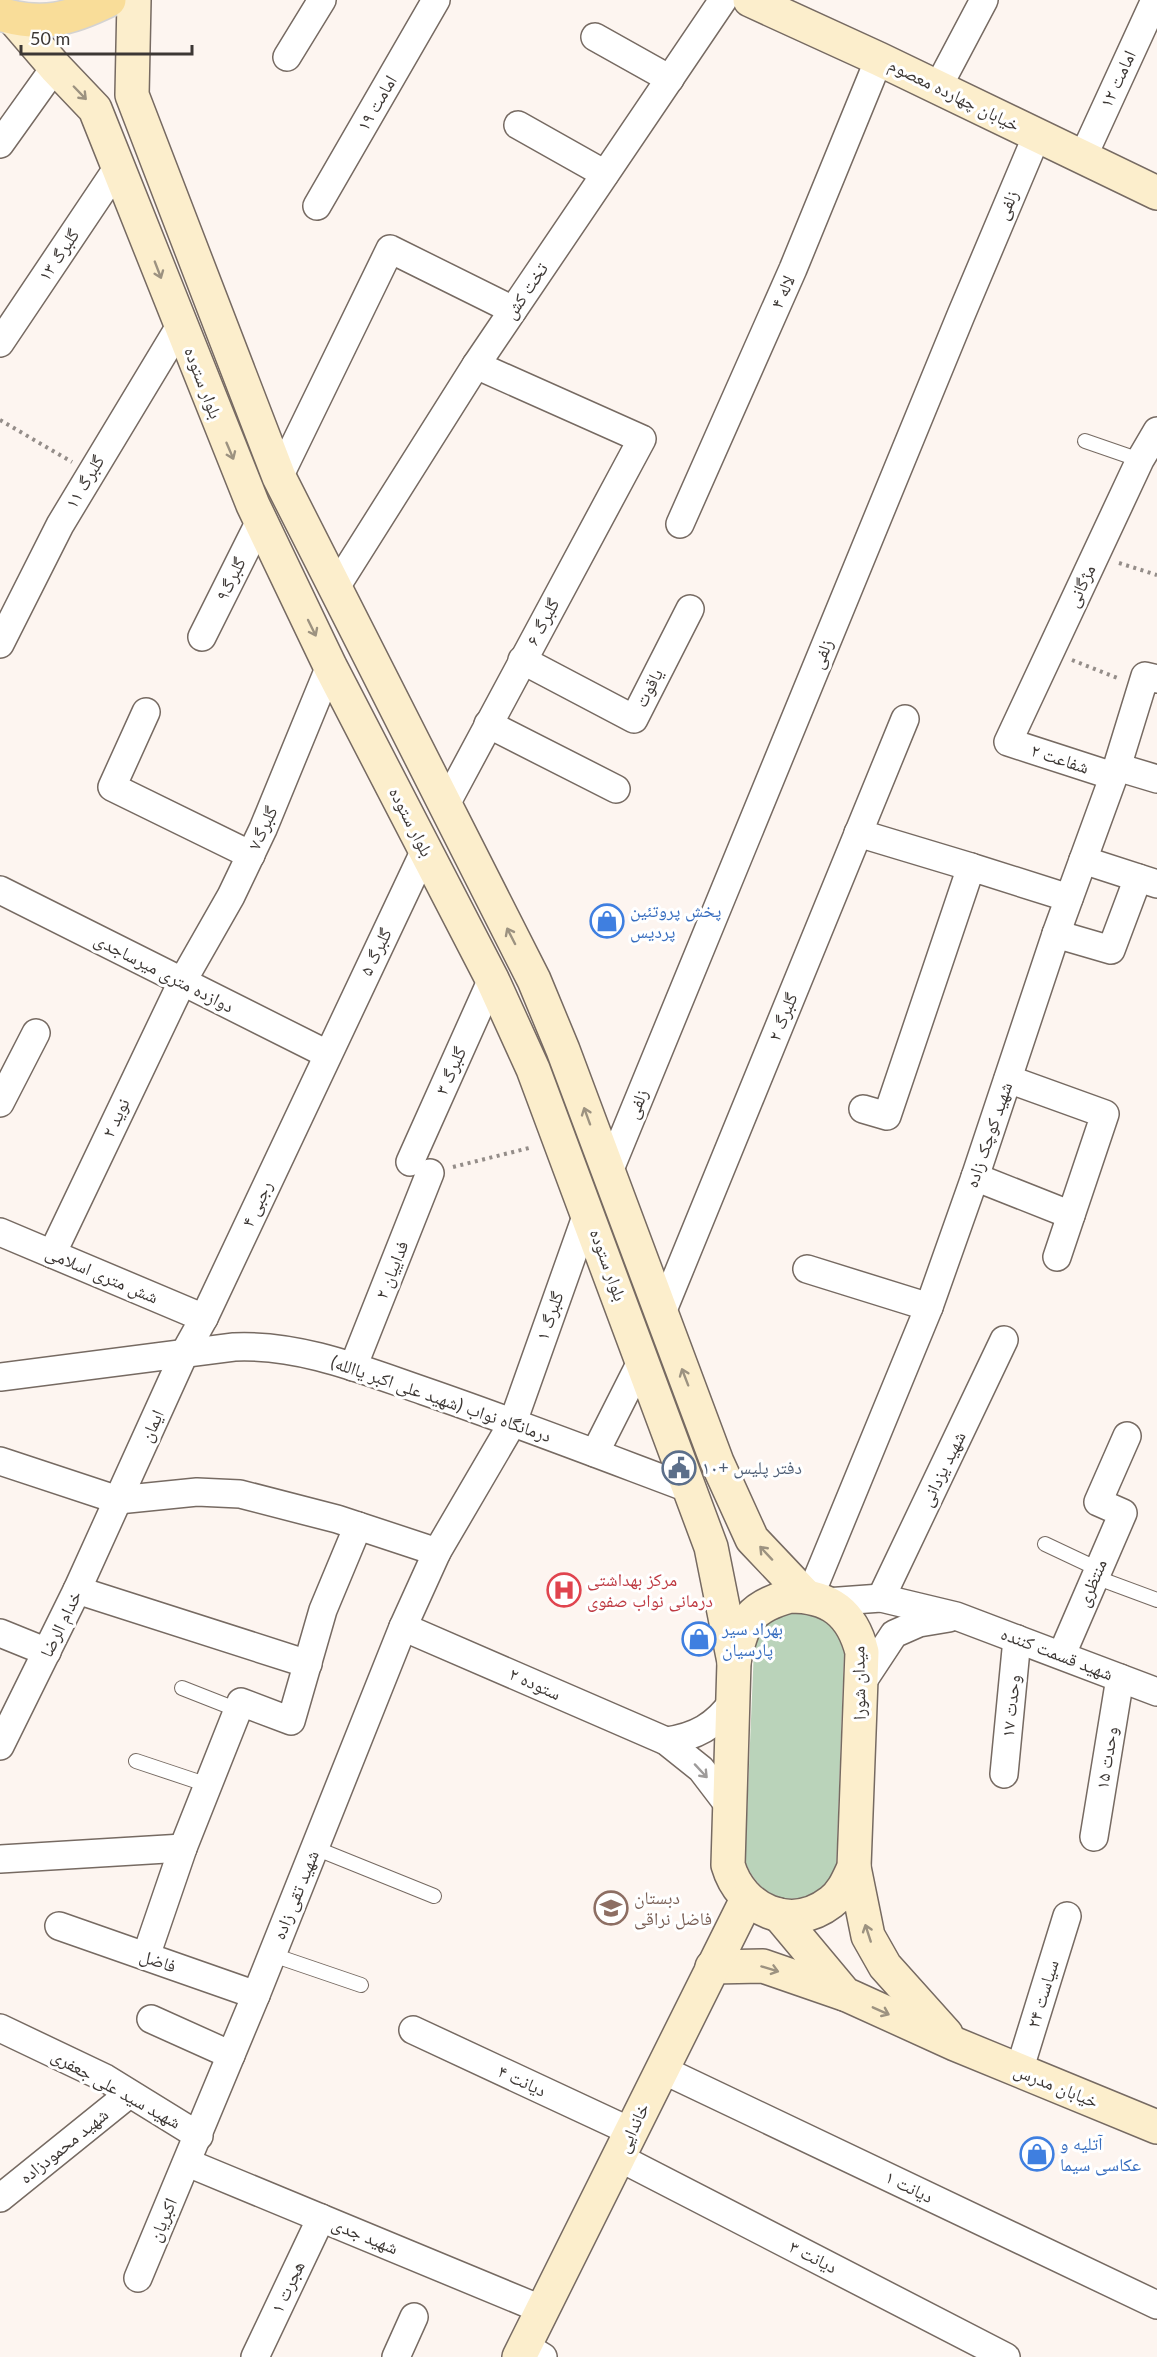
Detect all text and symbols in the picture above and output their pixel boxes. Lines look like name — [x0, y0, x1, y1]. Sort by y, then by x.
scale bar — [21, 18, 192, 56]
text: 50 m — [30, 27, 70, 49]
street label: امامت ۱۲ — [1094, 46, 1140, 111]
street label: خیابان چهارده معصوم — [884, 53, 1024, 137]
street label: امامت ۱۹ — [351, 71, 401, 134]
one-way arrow — [72, 85, 87, 100]
street label: زلفی — [990, 186, 1023, 223]
street label: گلبرگ ۱۳ — [33, 224, 84, 285]
street label: تخت کش — [498, 258, 553, 323]
one-way arrow — [154, 260, 165, 278]
street label: لاله ۴ — [765, 272, 799, 312]
street label: بلوار ستوده — [180, 344, 228, 422]
one-way arrow — [225, 441, 236, 460]
street label: گلبرگ ۱۱ — [60, 450, 109, 512]
street label: گلبرگ۹ — [210, 553, 251, 604]
street label: مژگانی — [1061, 561, 1100, 611]
street label: گلبرگ ۶ — [521, 594, 564, 649]
one-way arrow — [306, 619, 318, 637]
street label: زلفی — [805, 636, 838, 672]
street label: یاقوت — [629, 664, 667, 711]
street label: شفاعت ۲ — [1028, 738, 1092, 778]
street label: بلوار ستوده — [385, 783, 439, 860]
street label: گلبرگ۷ — [243, 802, 282, 853]
place label: پخش پروتئین پردیس — [630, 899, 721, 943]
shop icon: پخش پروتئین پردیس — [589, 903, 625, 939]
street label: گلبرگ ۵ — [354, 924, 397, 979]
street label: دوازده متری میرساجدی — [91, 927, 238, 1018]
one-way arrow — [505, 928, 517, 946]
street label: گلبرگ ۲ — [762, 989, 802, 1044]
street label: گلبرگ ۳ — [430, 1043, 471, 1098]
street label: شهید کوچک زاده — [960, 1079, 1017, 1191]
street label: زلفی — [620, 1086, 653, 1122]
street label: نوید ۲ — [97, 1094, 134, 1141]
one-way arrow — [581, 1107, 592, 1126]
street label: رجبی ۴ — [236, 1177, 277, 1231]
street label: بلوار ستوده — [585, 1226, 632, 1304]
street label: فداییان ۲ — [369, 1237, 414, 1302]
street label: شش متری اسلامی — [42, 1240, 162, 1309]
street label: گلبرگ ۱ — [530, 1288, 568, 1343]
street label: درمانگاه نواب (شهید علی اکبر یاالله) — [328, 1350, 554, 1447]
one-way arrow — [678, 1368, 689, 1387]
street label: ایمان — [134, 1406, 169, 1446]
street label: شهید یزدانی — [914, 1427, 971, 1510]
public building icon: دفتر پلیس +۱۰ — [661, 1450, 697, 1486]
place label: دفتر پلیس +۱۰ — [702, 1456, 802, 1479]
one-way arrow — [759, 1546, 773, 1561]
street label: منتظری — [1071, 1555, 1112, 1610]
place label: مرکز بهداشتی درمانی نواب صفوی — [587, 1568, 713, 1612]
hospital icon: مرکز بهداشتی درمانی نواب صفوی — [546, 1572, 582, 1608]
street label: خدام الرضا — [34, 1586, 88, 1662]
place label: بهراد سیر پارسیان — [721, 1617, 783, 1661]
shop icon: بهراد سیر پارسیان — [681, 1621, 717, 1657]
street label: شهید قسمت کننده — [998, 1622, 1117, 1685]
street label: میدان شورا — [846, 1646, 871, 1720]
street label: ستوده ۲ — [506, 1662, 565, 1704]
street label: وحدت ۱۷ — [996, 1673, 1024, 1738]
street label: وحدت ۱۵ — [1090, 1725, 1122, 1791]
one-way arrow — [694, 1763, 708, 1778]
street label: شهید تقی زاده — [267, 1847, 324, 1943]
place label: دبستان فاضل نراقی — [634, 1886, 712, 1930]
school or university icon: دبستان فاضل نراقی — [593, 1890, 629, 1926]
one-way arrow — [862, 1924, 873, 1943]
street label: فاضل — [137, 1944, 179, 1977]
street label: سیاست ۲۴ — [1021, 1957, 1063, 2031]
one-way arrow — [760, 1964, 779, 1975]
one-way arrow — [872, 2006, 890, 2017]
street label: شهید سید علی جعفری — [47, 2043, 185, 2134]
street label: خیابان مدرس — [1011, 2058, 1102, 2113]
street label: دیانت ۴ — [495, 2059, 550, 2101]
street label: خاندایی — [611, 2099, 654, 2156]
street label: شهید محمودزاده — [15, 2103, 112, 2188]
place label: آتلیه و عکاسی سیما — [1060, 2132, 1141, 2176]
shop icon: آتلیه و عکاسی سیما — [1019, 2136, 1055, 2172]
street label: دیانت ۱ — [882, 2165, 937, 2207]
street label: اکبریان — [143, 2194, 182, 2245]
street label: شهید جدی — [329, 2212, 402, 2259]
street label: دیانت ۳ — [786, 2235, 841, 2278]
street label: هجرت ۱ — [265, 2257, 309, 2316]

